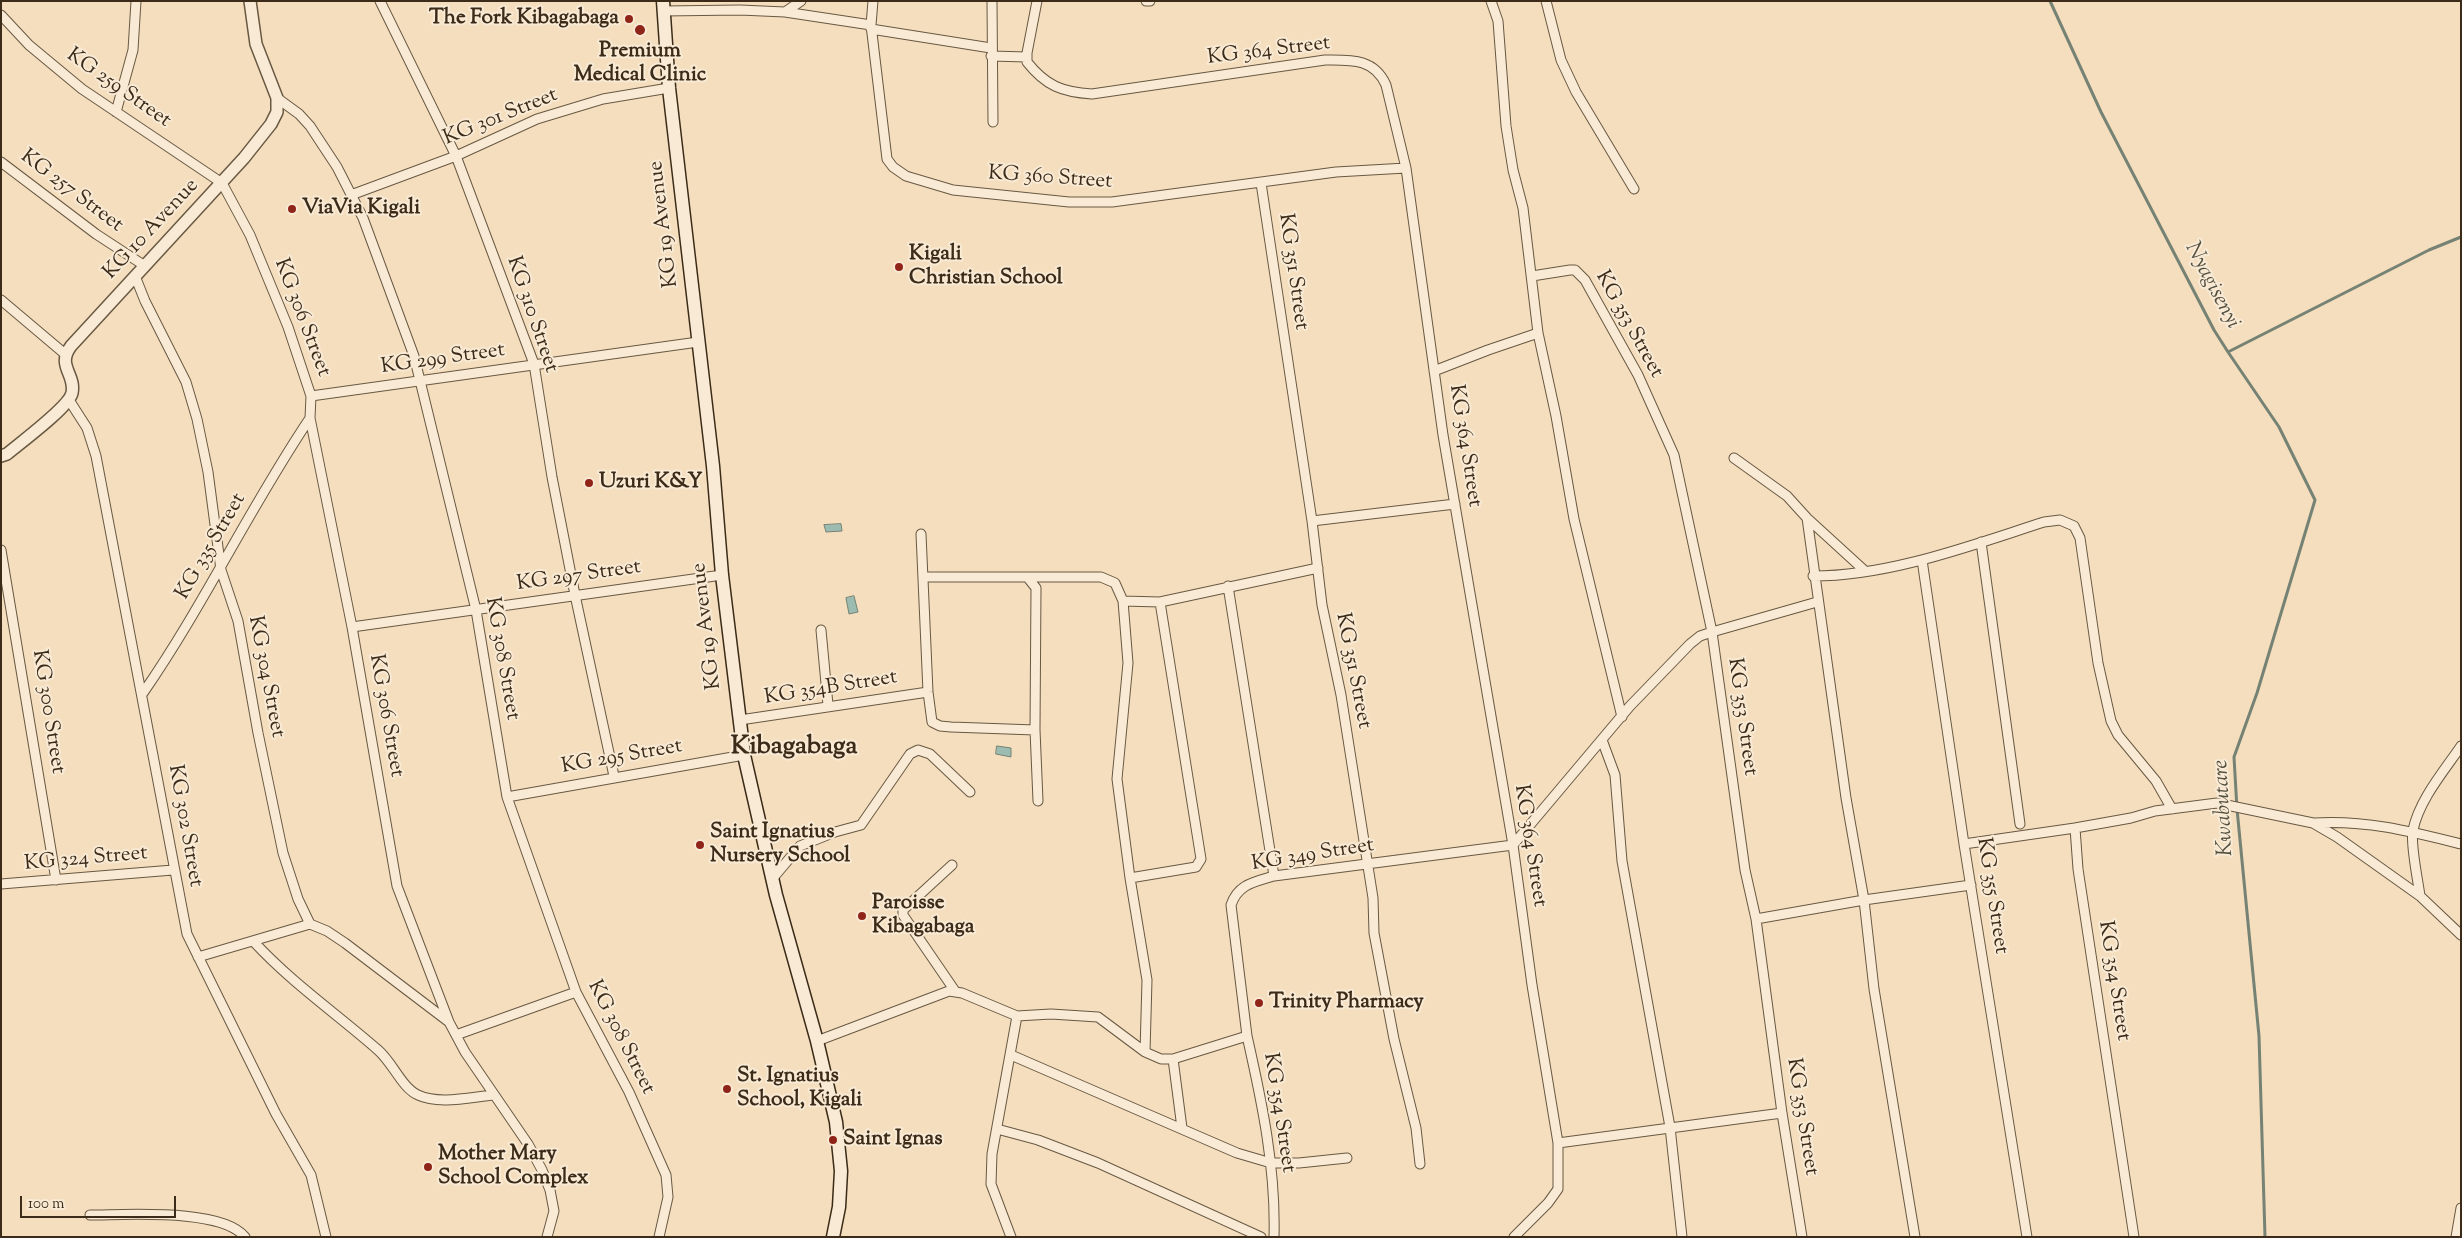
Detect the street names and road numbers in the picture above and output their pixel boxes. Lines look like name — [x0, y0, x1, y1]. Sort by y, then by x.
street label: KG 364 Street — [1206, 32, 1332, 72]
street label: KG 259 Street — [61, 44, 175, 134]
street label: KG 301 Street — [440, 84, 562, 152]
street label: KG 257 Street — [15, 145, 127, 239]
street label: KG 19 Avenue — [645, 159, 685, 289]
street label: KG 360 Street — [987, 162, 1113, 196]
street label: KG 10 Avenue — [99, 174, 205, 286]
street label: KG 351 Street — [1271, 212, 1313, 332]
street label: KG 310 Street — [499, 254, 563, 376]
street label: KG 306 Street — [267, 255, 335, 381]
street label: KG 353 Street — [1588, 267, 1668, 383]
street label: KG 299 Street — [379, 339, 507, 381]
street label: KG 364 Street — [1442, 383, 1486, 509]
street label: KG 335 Street — [171, 489, 253, 605]
street label: KG 297 Street — [515, 556, 643, 598]
street label: KG 19 Avenue — [688, 561, 728, 691]
street label: KG 308 Street — [478, 595, 524, 723]
street label: KG 351 Street — [1328, 611, 1376, 731]
street label: KG 304 Street — [241, 614, 289, 740]
street label: KG 300 Street — [25, 648, 69, 776]
street label: KG 306 Street — [362, 653, 408, 779]
street label: KG 353 Street — [1720, 656, 1762, 778]
street label: KG 354B Street — [763, 666, 899, 712]
street label: KG 295 Street — [560, 735, 684, 781]
street label: KG 302 Street — [161, 763, 207, 889]
street label: KG 364 Street — [1507, 783, 1551, 909]
street label: KG 349 Street — [1250, 834, 1376, 878]
street label: KG 355 Street — [1969, 836, 2013, 956]
street label: KG 324 Street — [23, 842, 149, 878]
street label: KG 354 Street — [2091, 919, 2135, 1043]
street label: KG 308 Street — [581, 977, 659, 1099]
street label: KG 354 Street — [1256, 1051, 1300, 1175]
street label: KG 353 Street — [1779, 1056, 1823, 1178]

